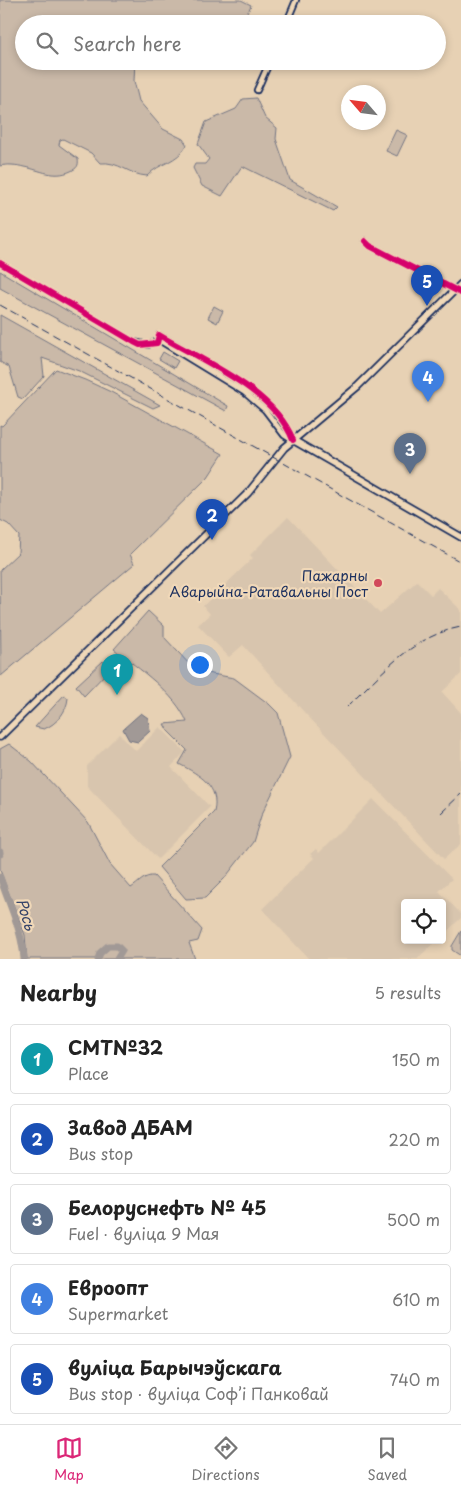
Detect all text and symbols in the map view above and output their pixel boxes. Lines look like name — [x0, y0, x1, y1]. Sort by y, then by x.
search box — [15, 15, 446, 70]
icon: search — [33, 29, 61, 57]
text: Search here — [73, 29, 182, 57]
north arrow — [341, 85, 386, 130]
pin: 5 — [411, 265, 443, 306]
pin: 4 — [412, 361, 444, 402]
pin: 3 — [394, 433, 426, 474]
pin: 2 — [196, 499, 228, 540]
place label: Пажарны Аварыйна-Ратавальны Пост — [170, 565, 368, 602]
marker: Пажарны Аварыйна-Ратавальны Пост — [372, 577, 384, 589]
your location — [187, 652, 213, 678]
pin: 1 — [101, 654, 133, 695]
water label: Рось — [11, 895, 43, 934]
map controls — [401, 899, 446, 944]
button: locate — [401, 899, 446, 944]
text: Nearby — [20, 976, 97, 1008]
text: 5 results — [374, 980, 441, 1004]
text: СМТ№32 — [68, 1033, 163, 1061]
text: 1 — [33, 1047, 41, 1071]
text: 150 m — [392, 1047, 440, 1071]
text: Place — [68, 1061, 109, 1085]
text: Завод ДБАМ — [68, 1113, 193, 1141]
text: 2 — [31, 1127, 43, 1151]
text: 220 m — [389, 1127, 440, 1151]
text: Bus stop — [68, 1141, 133, 1165]
text: Белоруснефть № 45 — [68, 1193, 267, 1221]
text: 3 — [32, 1207, 42, 1231]
text: 500 m — [387, 1207, 440, 1231]
text: Fuel · вуліца 9 Мая — [68, 1221, 219, 1245]
text: Евроопт — [68, 1273, 148, 1301]
text: 4 — [32, 1287, 42, 1311]
text: 610 m — [392, 1287, 440, 1311]
text: Supermarket — [68, 1301, 168, 1325]
text: вуліца Барычэўскага — [68, 1353, 282, 1381]
text: 5 — [32, 1367, 42, 1391]
text: 740 m — [390, 1367, 440, 1391]
text: Bus stop · вуліца Софʼі Панковай — [68, 1381, 329, 1405]
tab: Map — [54, 1434, 84, 1485]
tab: Directions — [192, 1434, 260, 1485]
tab: Saved — [367, 1434, 407, 1485]

